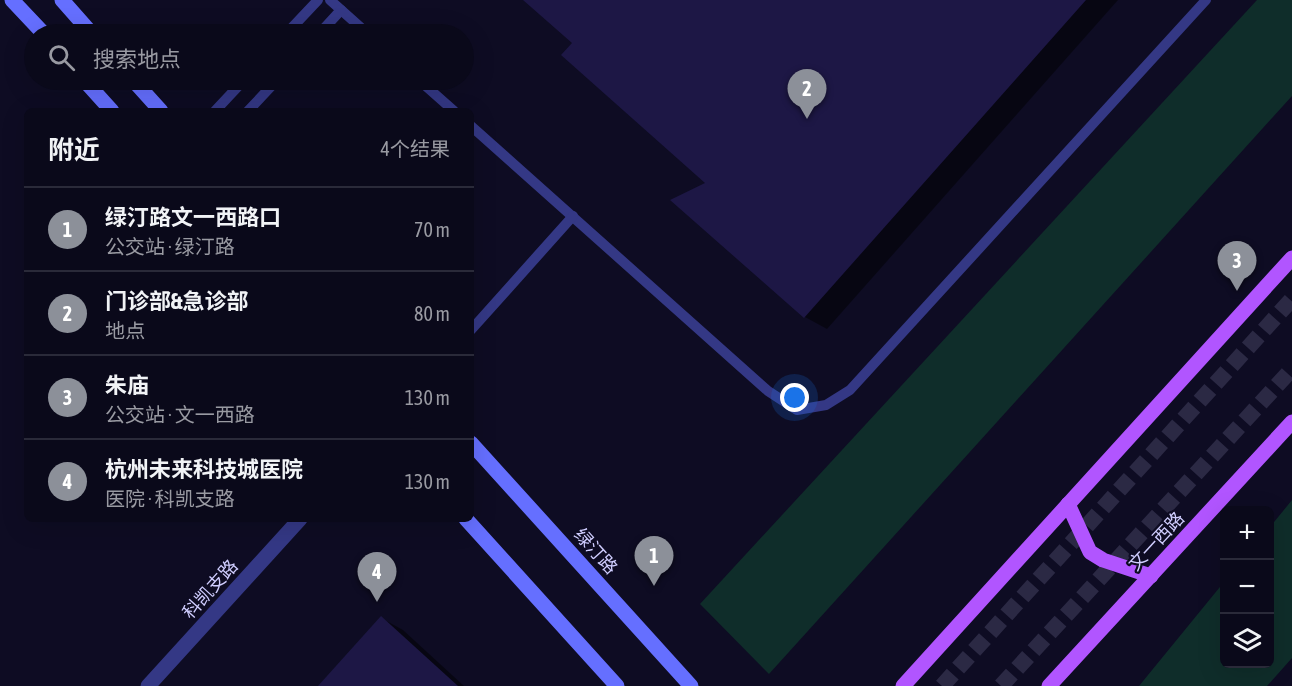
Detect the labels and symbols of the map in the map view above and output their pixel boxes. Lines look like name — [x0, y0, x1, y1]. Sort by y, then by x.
pin: 2 — [788, 70, 826, 119]
pin: 3 — [1218, 242, 1256, 291]
your location — [780, 383, 809, 412]
street label: 文一西路 — [1124, 508, 1188, 574]
street label: 绿汀路 — [570, 524, 622, 578]
pin: 1 — [634, 536, 674, 586]
pin: 4 — [358, 552, 397, 602]
street label: 科凯支路 — [178, 555, 242, 623]

